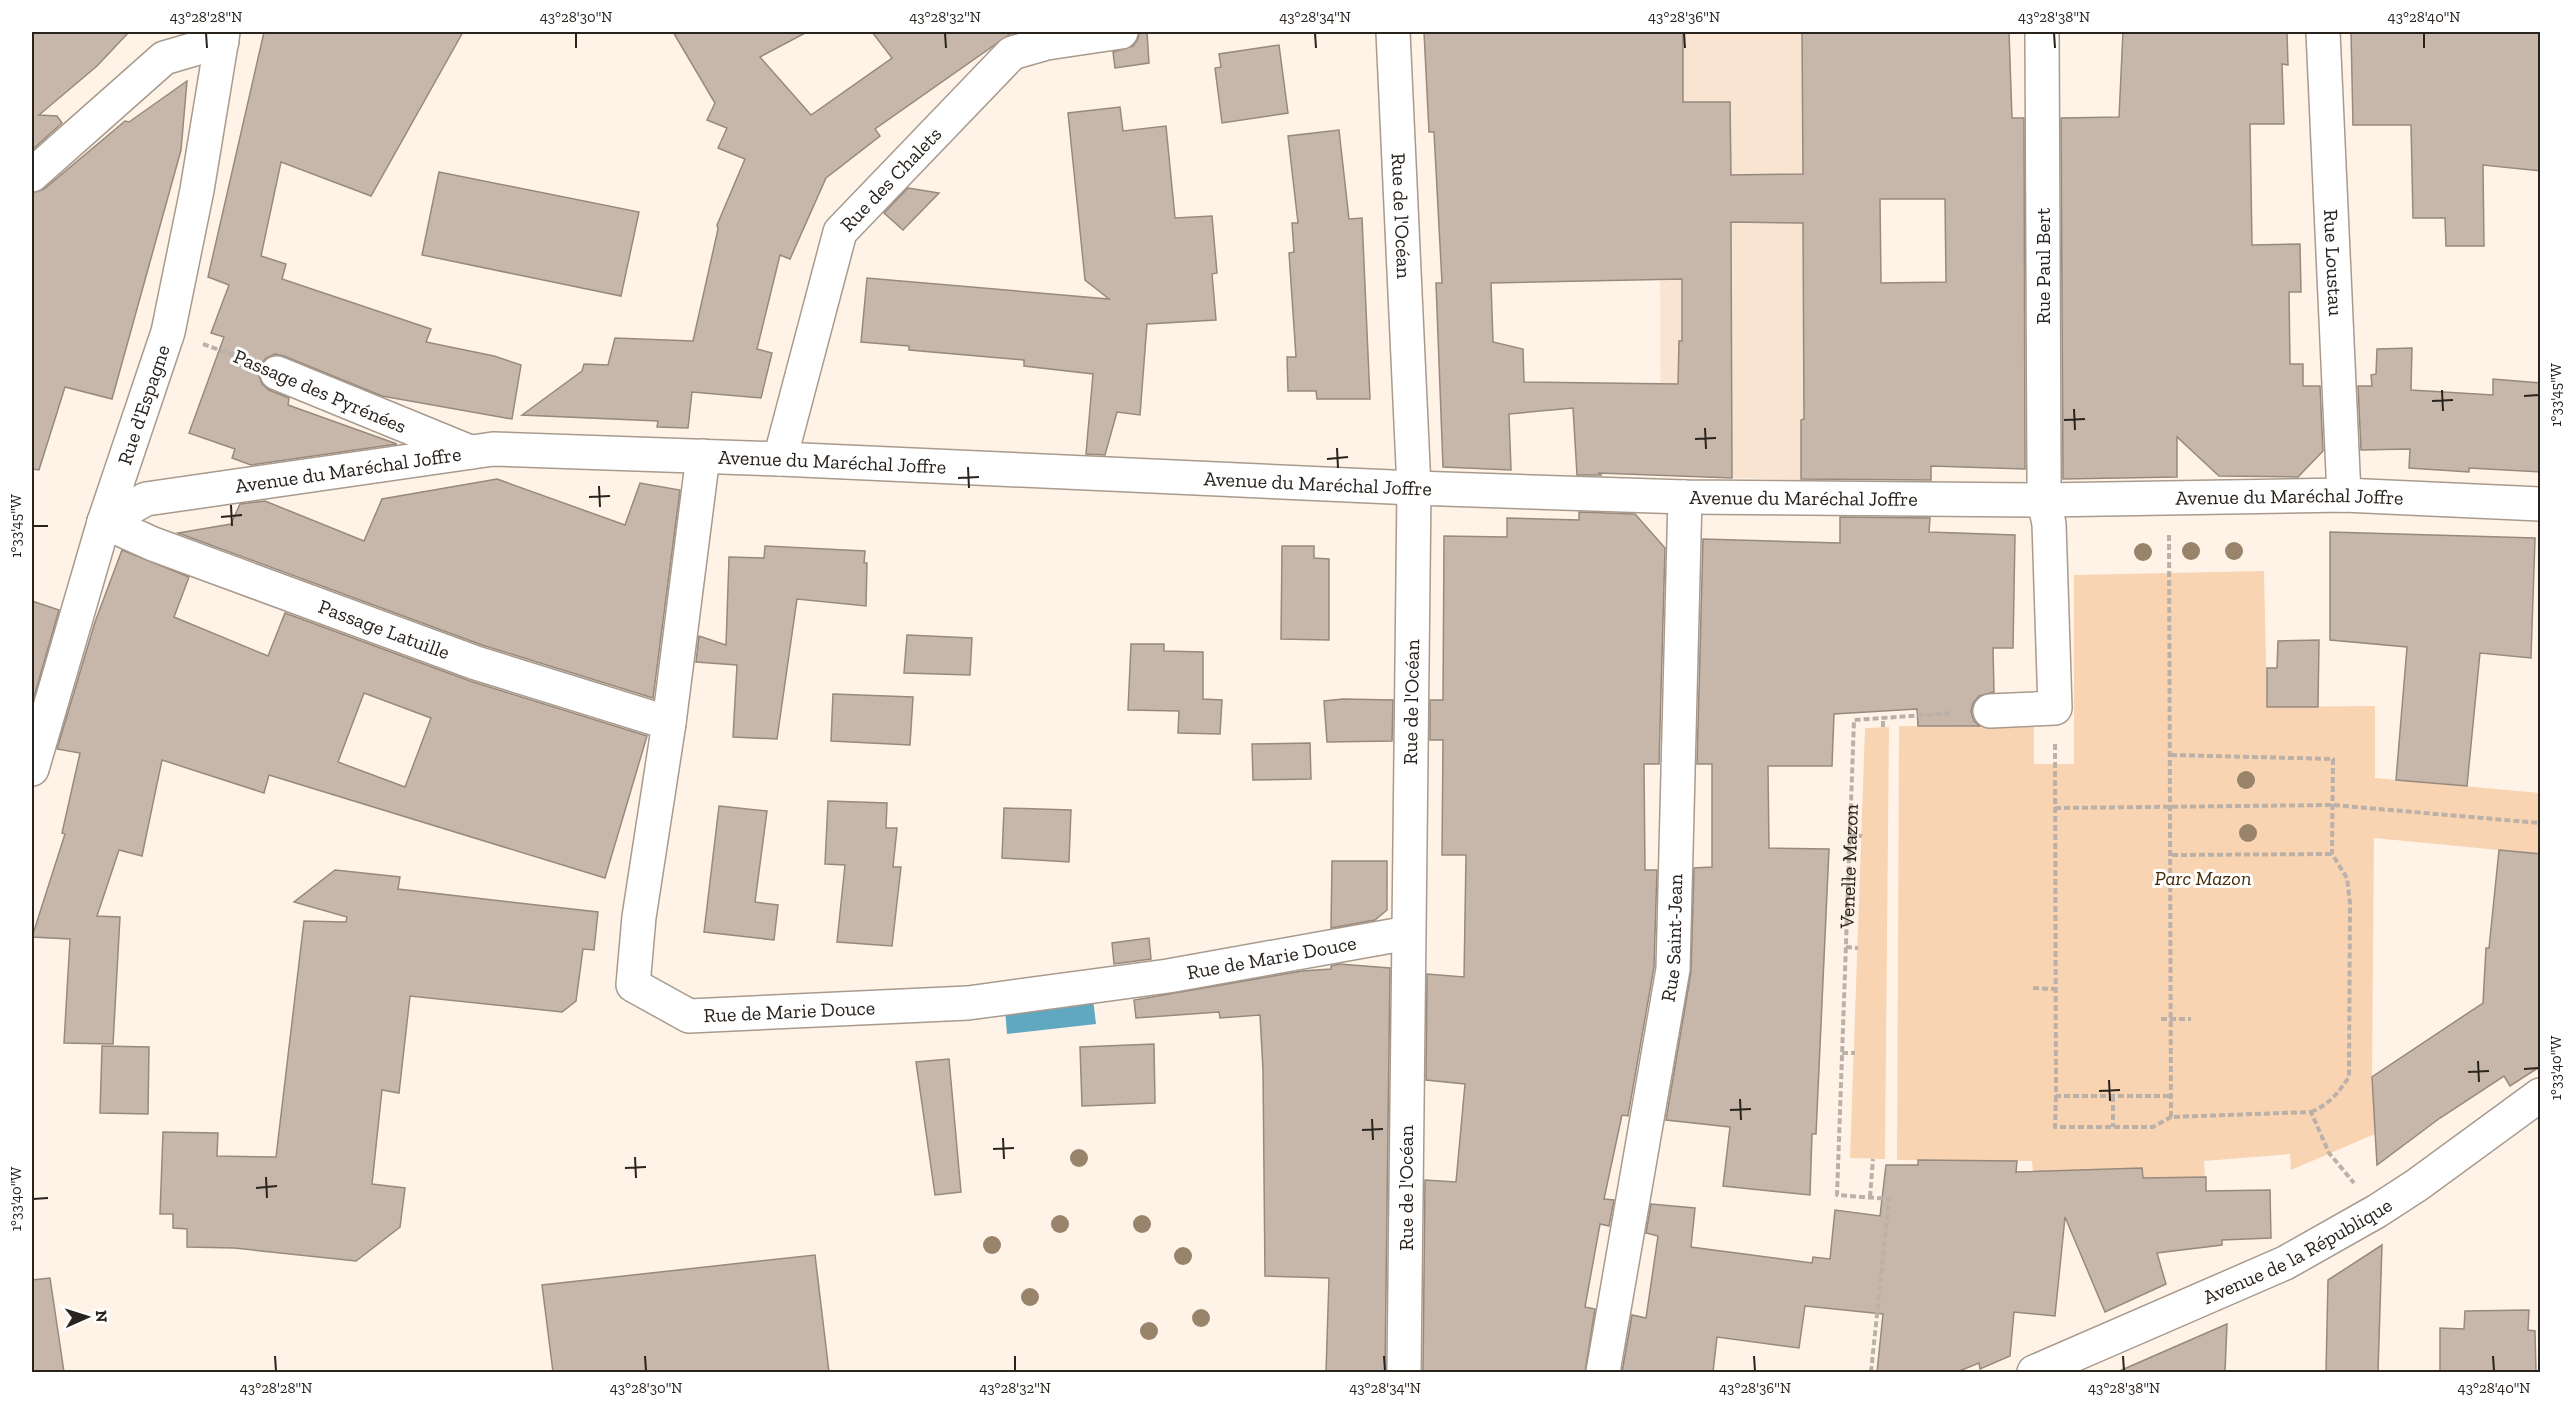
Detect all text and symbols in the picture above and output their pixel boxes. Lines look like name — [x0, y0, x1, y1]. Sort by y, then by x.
text: 43°28'28"N — [170, 8, 242, 26]
text: 43°28'30"N — [540, 8, 612, 26]
text: 43°28'32"N — [909, 8, 981, 26]
text: 43°28'34"N — [1279, 8, 1351, 26]
text: 43°28'36"N — [1648, 8, 1720, 26]
text: 43°28'38"N — [2018, 8, 2090, 26]
text: 43°28'40"N — [2388, 8, 2460, 26]
street label: Rue des Chalets — [835, 122, 946, 237]
street label: Rue de l'Océan — [1387, 152, 1416, 280]
street label: Rue Paul Bert — [2031, 207, 2055, 324]
street label: Rue Loustau — [2319, 209, 2348, 317]
street label: Rue d'Espagne — [112, 342, 175, 468]
street label: Passage des Pyrénées — [230, 344, 410, 438]
text: 1°33'45"W — [2547, 363, 2565, 427]
street label: Avenue du Maréchal Joffre — [233, 442, 463, 498]
street label: Avenue du Maréchal Joffre — [718, 445, 947, 479]
street label: Avenue du Maréchal Joffre — [1203, 466, 1432, 501]
street label: Avenue du Maréchal Joffre — [2175, 483, 2404, 510]
street label: Avenue du Maréchal Joffre — [1689, 485, 1918, 511]
text: 1°33'45"W — [7, 494, 25, 558]
street label: Passage Latuille — [315, 594, 453, 664]
street label: Rue de l'Océan — [1398, 638, 1424, 765]
street label: Venelle Mazon — [1835, 803, 1863, 930]
park label: Parc Mazon — [2155, 866, 2251, 890]
street label: Rue Saint-Jean — [1656, 873, 1687, 1004]
street label: Rue de Marie Douce — [1185, 930, 1358, 984]
street label: Rue de Marie Douce — [703, 995, 876, 1027]
text: 1°33'40"W — [2547, 1036, 2565, 1100]
street label: Rue de l'Océan — [1394, 1125, 1418, 1251]
text: 1°33'40"W — [7, 1167, 25, 1231]
street label: Avenue de la République — [2199, 1193, 2396, 1309]
north arrow — [57, 1287, 117, 1347]
text: N — [92, 1310, 111, 1323]
text: 43°28'28"N — [240, 1379, 312, 1397]
text: 43°28'30"N — [610, 1379, 682, 1397]
text: 43°28'32"N — [979, 1379, 1051, 1397]
text: 43°28'34"N — [1349, 1379, 1421, 1397]
text: 43°28'36"N — [1719, 1379, 1791, 1397]
text: 43°28'38"N — [2088, 1379, 2160, 1397]
text: 43°28'40"N — [2458, 1379, 2530, 1397]

